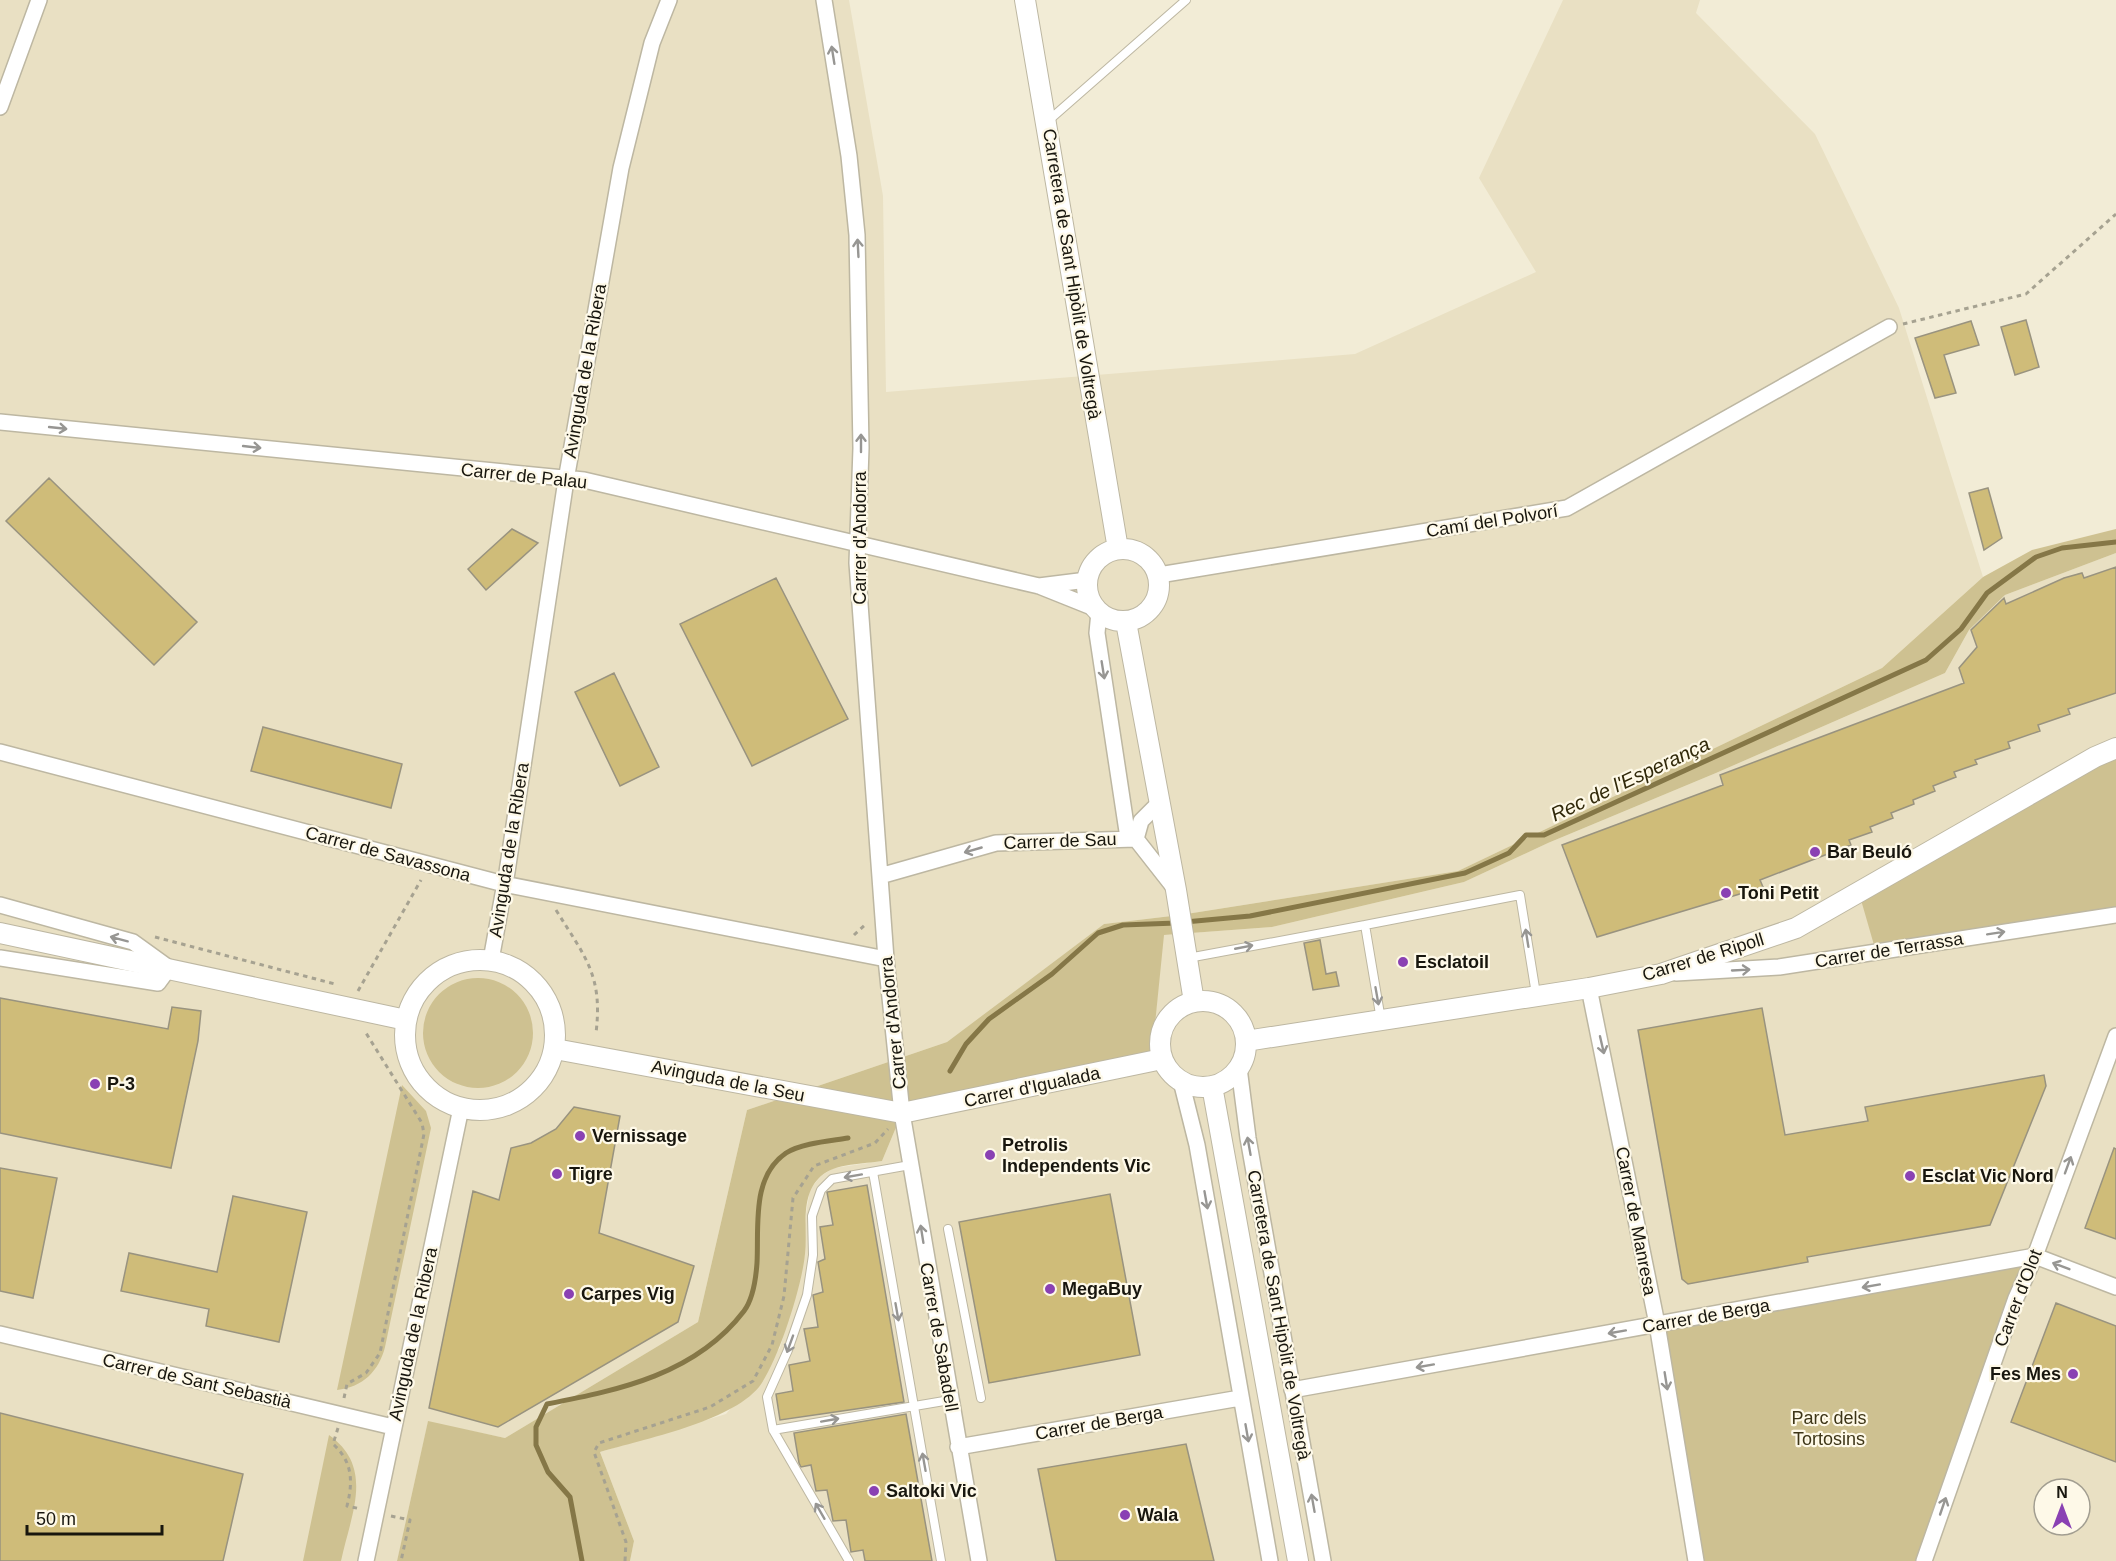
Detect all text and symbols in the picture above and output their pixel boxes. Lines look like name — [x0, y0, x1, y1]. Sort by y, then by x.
one-way arrow — [827, 46, 838, 65]
street label: Carretera de Sant Hipòlit de Voltregà — [1039, 127, 1105, 422]
one-way arrow — [852, 239, 863, 259]
street label: Avinguda de la Ribera — [560, 281, 610, 460]
one-way arrow — [48, 423, 68, 434]
one-way arrow — [855, 434, 866, 454]
one-way arrow — [242, 442, 262, 453]
street label: Carrer de Palau — [460, 459, 588, 493]
street label: Carrer d'Andorra — [850, 470, 870, 605]
street label: Camí del Polvorí — [1425, 501, 1559, 541]
one-way arrow — [1097, 660, 1108, 679]
water label: Rec de l'Esperança — [1547, 733, 1713, 825]
street label: Avinguda de la Ribera — [485, 760, 533, 939]
street label: Carrer de Savassona — [303, 822, 474, 886]
street label: Carrer de Sau — [1003, 829, 1117, 853]
place label: Bar Beuló — [1827, 842, 1912, 862]
one-way arrow — [964, 845, 983, 856]
marker: Bar Beuló — [1808, 845, 1822, 859]
place label: Toni Petit — [1738, 883, 1819, 903]
marker: Toni Petit — [1719, 886, 1733, 900]
street label: Carrer de Terrassa — [1813, 928, 1965, 972]
one-way arrow — [1986, 928, 2005, 939]
one-way arrow — [1522, 929, 1533, 948]
street label: Carrer de Ripoll — [1640, 929, 1766, 985]
one-way arrow — [110, 932, 129, 944]
one-way arrow — [1234, 941, 1253, 952]
place label: Esclatoil — [1415, 952, 1489, 972]
street label: Carrer d'Andorra — [876, 955, 910, 1090]
marker: Esclatoil — [1396, 955, 1410, 969]
one-way arrow — [1730, 964, 1750, 975]
one-way arrow — [1372, 986, 1383, 1006]
one-way arrow — [1597, 1034, 1608, 1054]
street label: Avinguda de la Seu — [650, 1056, 806, 1106]
street label: Carrer d'Igualada — [962, 1063, 1103, 1111]
place label: P-3 — [107, 1074, 135, 1094]
marker: P-3 — [88, 1077, 102, 1091]
place label: Vernissage — [592, 1126, 687, 1146]
marker: Vernissage — [573, 1129, 587, 1143]
place label: Petrolis Independents Vic — [1002, 1135, 1151, 1176]
one-way arrow — [1244, 1137, 1255, 1156]
street label: Carrer de Manresa — [1612, 1145, 1660, 1298]
marker: Petrolis Independents Vic — [983, 1148, 997, 1162]
one-way arrow — [2064, 1156, 2075, 1175]
place label: Tigre — [569, 1164, 613, 1184]
place label: Esclat Vic Nord — [1922, 1166, 2054, 1186]
marker: Tigre — [550, 1167, 564, 1181]
street label: Carretera de Sant Hipòlit de Voltregà — [1244, 1168, 1315, 1463]
marker: Esclat Vic Nord — [1903, 1169, 1917, 1183]
one-way arrow — [844, 1171, 863, 1182]
one-way arrow — [1201, 1189, 1212, 1209]
one-way arrow — [916, 1225, 927, 1245]
street label: Avinguda de la Ribera — [385, 1244, 441, 1423]
street label: Carrer d'Olot — [1990, 1247, 2046, 1349]
one-way arrow — [2052, 1260, 2071, 1271]
street label: Carrer de Sabadell — [916, 1261, 962, 1413]
place label: MegaBuy — [1062, 1279, 1142, 1299]
one-way arrow — [1861, 1281, 1881, 1292]
marker: MegaBuy — [1043, 1282, 1057, 1296]
place label: Carpes Vig — [581, 1284, 675, 1304]
marker: Carpes Vig — [562, 1287, 576, 1301]
street label: Carrer de Berga — [1641, 1295, 1772, 1337]
one-way arrow — [892, 1302, 903, 1322]
one-way arrow — [1608, 1327, 1627, 1338]
one-way arrow — [784, 1334, 795, 1353]
street label: Carrer de Sant Sebastià — [101, 1350, 294, 1413]
one-way arrow — [1416, 1361, 1435, 1372]
place label: Fes Mes — [1990, 1364, 2061, 1384]
marker: Fes Mes — [2066, 1367, 2080, 1381]
one-way arrow — [1661, 1370, 1672, 1390]
street label: Carrer de Berga — [1034, 1402, 1165, 1444]
park label: Parc dels Tortosins — [1791, 1408, 1867, 1449]
one-way arrow — [820, 1414, 840, 1425]
one-way arrow — [1242, 1423, 1253, 1443]
one-way arrow — [918, 1453, 929, 1472]
north arrow — [2032, 1477, 2092, 1537]
place label: Saltoki Vic — [886, 1481, 977, 1501]
marker: Saltoki Vic — [867, 1484, 881, 1498]
text: N — [2056, 1484, 2068, 1501]
one-way arrow — [1307, 1494, 1318, 1514]
one-way arrow — [1939, 1497, 1950, 1516]
scale bar — [27, 1498, 162, 1536]
one-way arrow — [814, 1502, 825, 1520]
place label: Wala — [1137, 1505, 1179, 1525]
marker: Wala — [1118, 1508, 1132, 1522]
text: 50 m — [36, 1509, 76, 1529]

